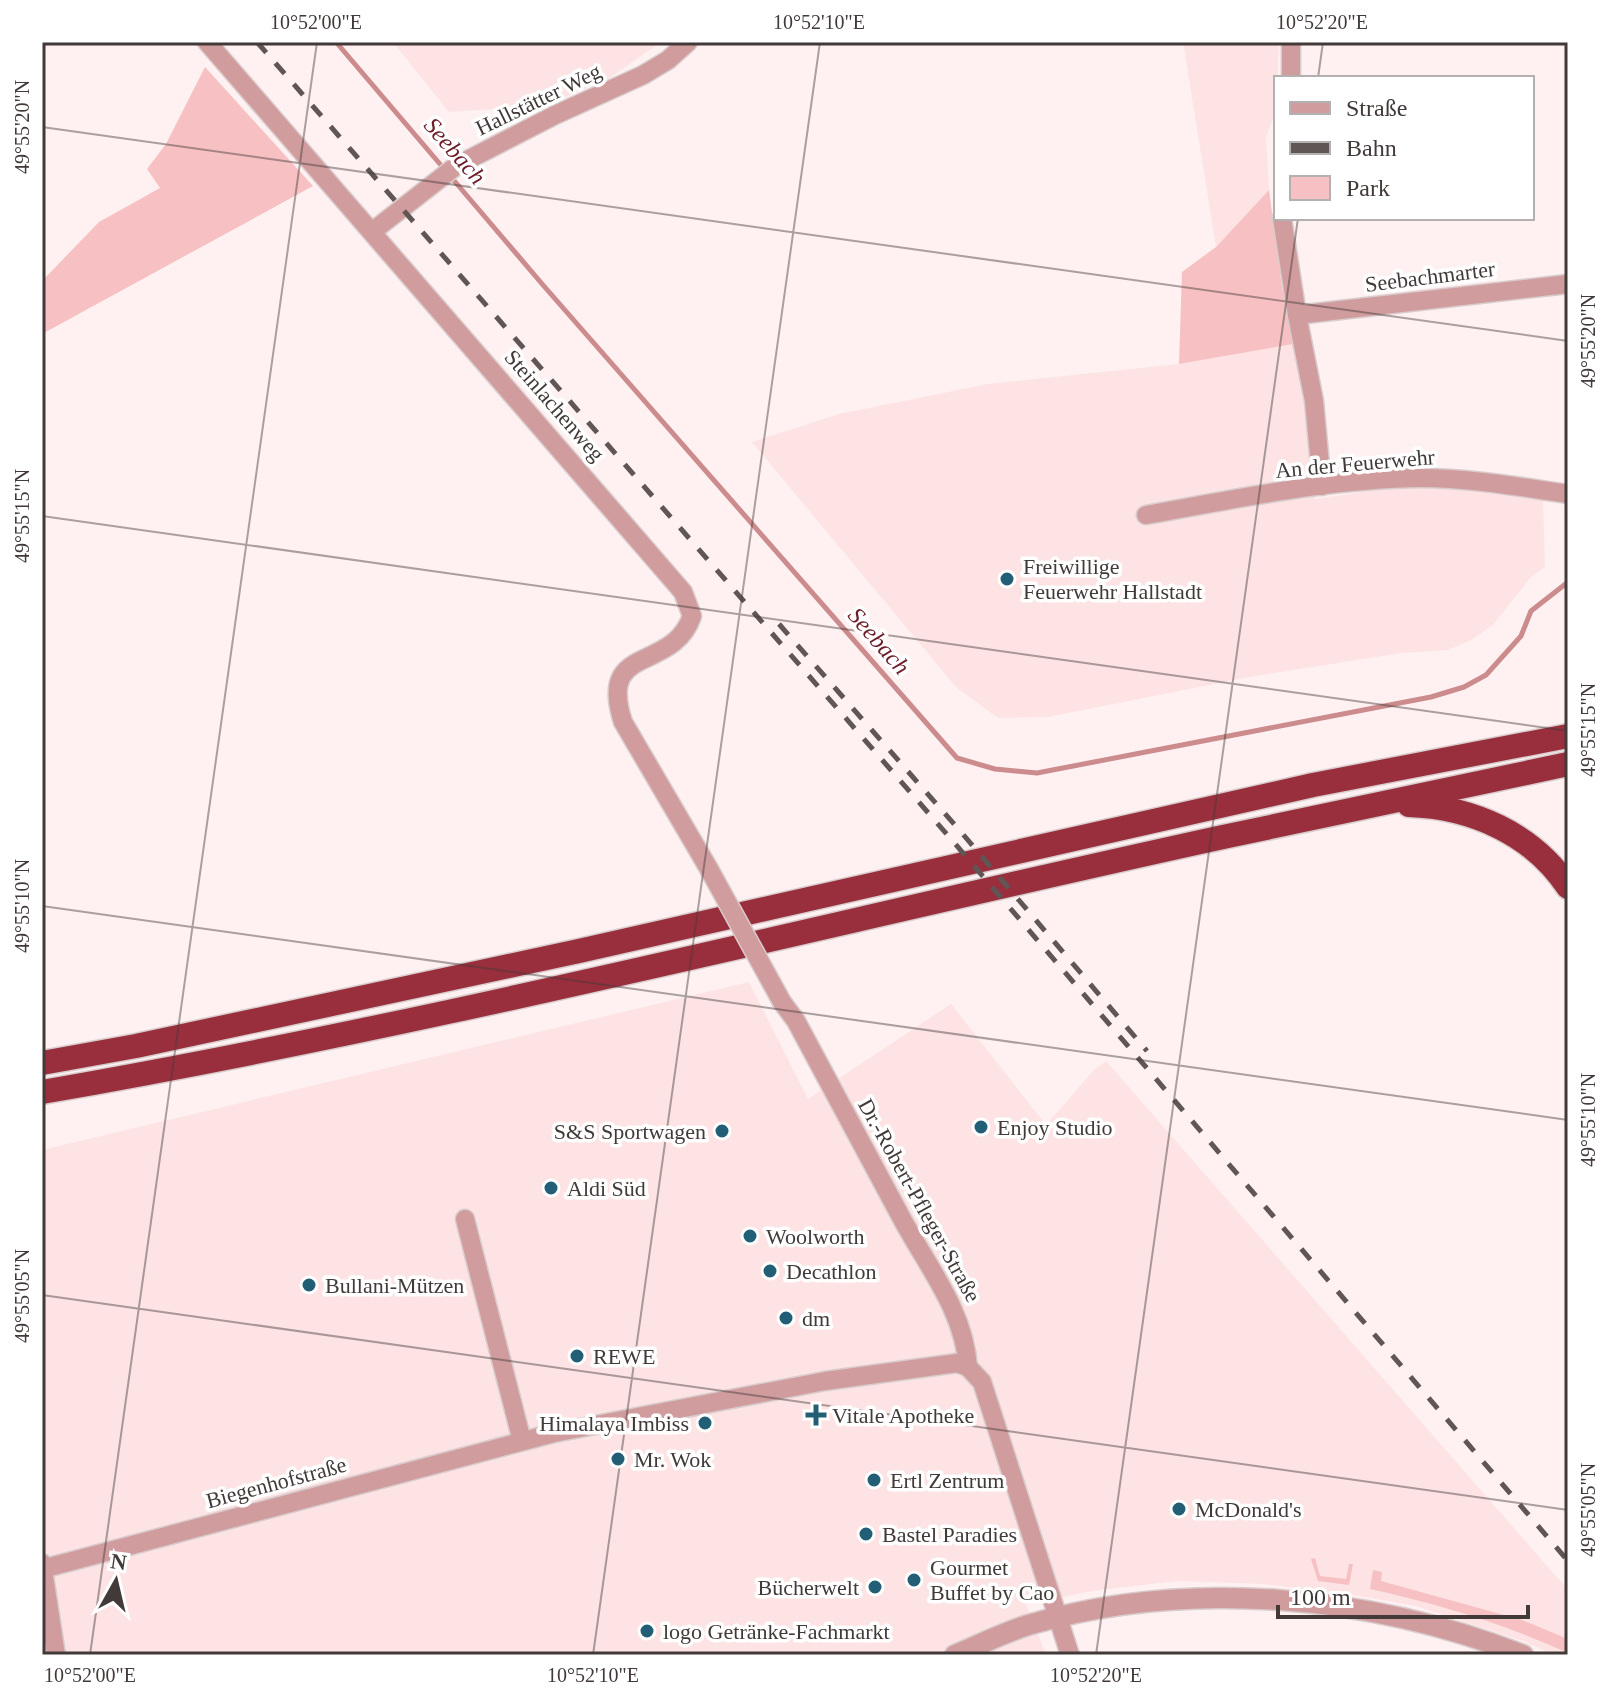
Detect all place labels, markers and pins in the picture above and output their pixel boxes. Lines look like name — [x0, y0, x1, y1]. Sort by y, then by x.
place label: Freiwillige Feuerwehr Hallstadt — [1023, 554, 1202, 604]
marker: Freiwillige Feuerwehr Hallstadt — [998, 570, 1016, 588]
place label: Enjoy Studio — [997, 1115, 1113, 1140]
marker: Enjoy Studio — [972, 1118, 990, 1136]
place label: S&S Sportwagen — [554, 1119, 706, 1144]
marker: S&S Sportwagen — [713, 1122, 731, 1140]
place label: Aldi Süd — [567, 1176, 646, 1201]
marker: Aldi Süd — [542, 1179, 560, 1197]
place label: Woolworth — [766, 1224, 864, 1249]
marker: Woolworth — [741, 1227, 759, 1245]
place label: Decathlon — [786, 1259, 876, 1284]
marker: Decathlon — [761, 1262, 779, 1280]
place label: Bullani-Mützen — [325, 1273, 464, 1298]
marker: Bullani-Mützen — [300, 1276, 318, 1294]
place label: dm — [802, 1306, 830, 1331]
marker: dm — [777, 1309, 795, 1327]
place label: REWE — [593, 1344, 655, 1369]
marker: REWE — [568, 1347, 586, 1365]
place label: Vitale Apotheke — [832, 1403, 974, 1428]
marker: Vitale Apotheke — [807, 1406, 825, 1424]
place label: Himalaya Imbiss — [539, 1411, 689, 1436]
marker: Himalaya Imbiss — [696, 1414, 714, 1432]
place label: Mr. Wok — [634, 1447, 711, 1472]
marker: Mr. Wok — [609, 1450, 627, 1468]
place label: Ertl Zentrum — [890, 1468, 1004, 1493]
marker: Ertl Zentrum — [865, 1471, 883, 1489]
place label: McDonald's — [1195, 1497, 1302, 1522]
marker: McDonald's — [1170, 1500, 1188, 1518]
place label: Bastel Paradies — [882, 1522, 1017, 1547]
marker: Bastel Paradies — [857, 1525, 875, 1543]
place label: Gourmet Buffet by Cao — [930, 1555, 1054, 1605]
marker: Gourmet Buffet by Cao — [905, 1571, 923, 1589]
place label: Bücherwelt — [758, 1575, 859, 1600]
marker: Bücherwelt — [866, 1578, 884, 1596]
place label: logo Getränke-Fachmarkt — [663, 1619, 890, 1644]
marker: logo Getränke-Fachmarkt — [638, 1622, 656, 1640]

